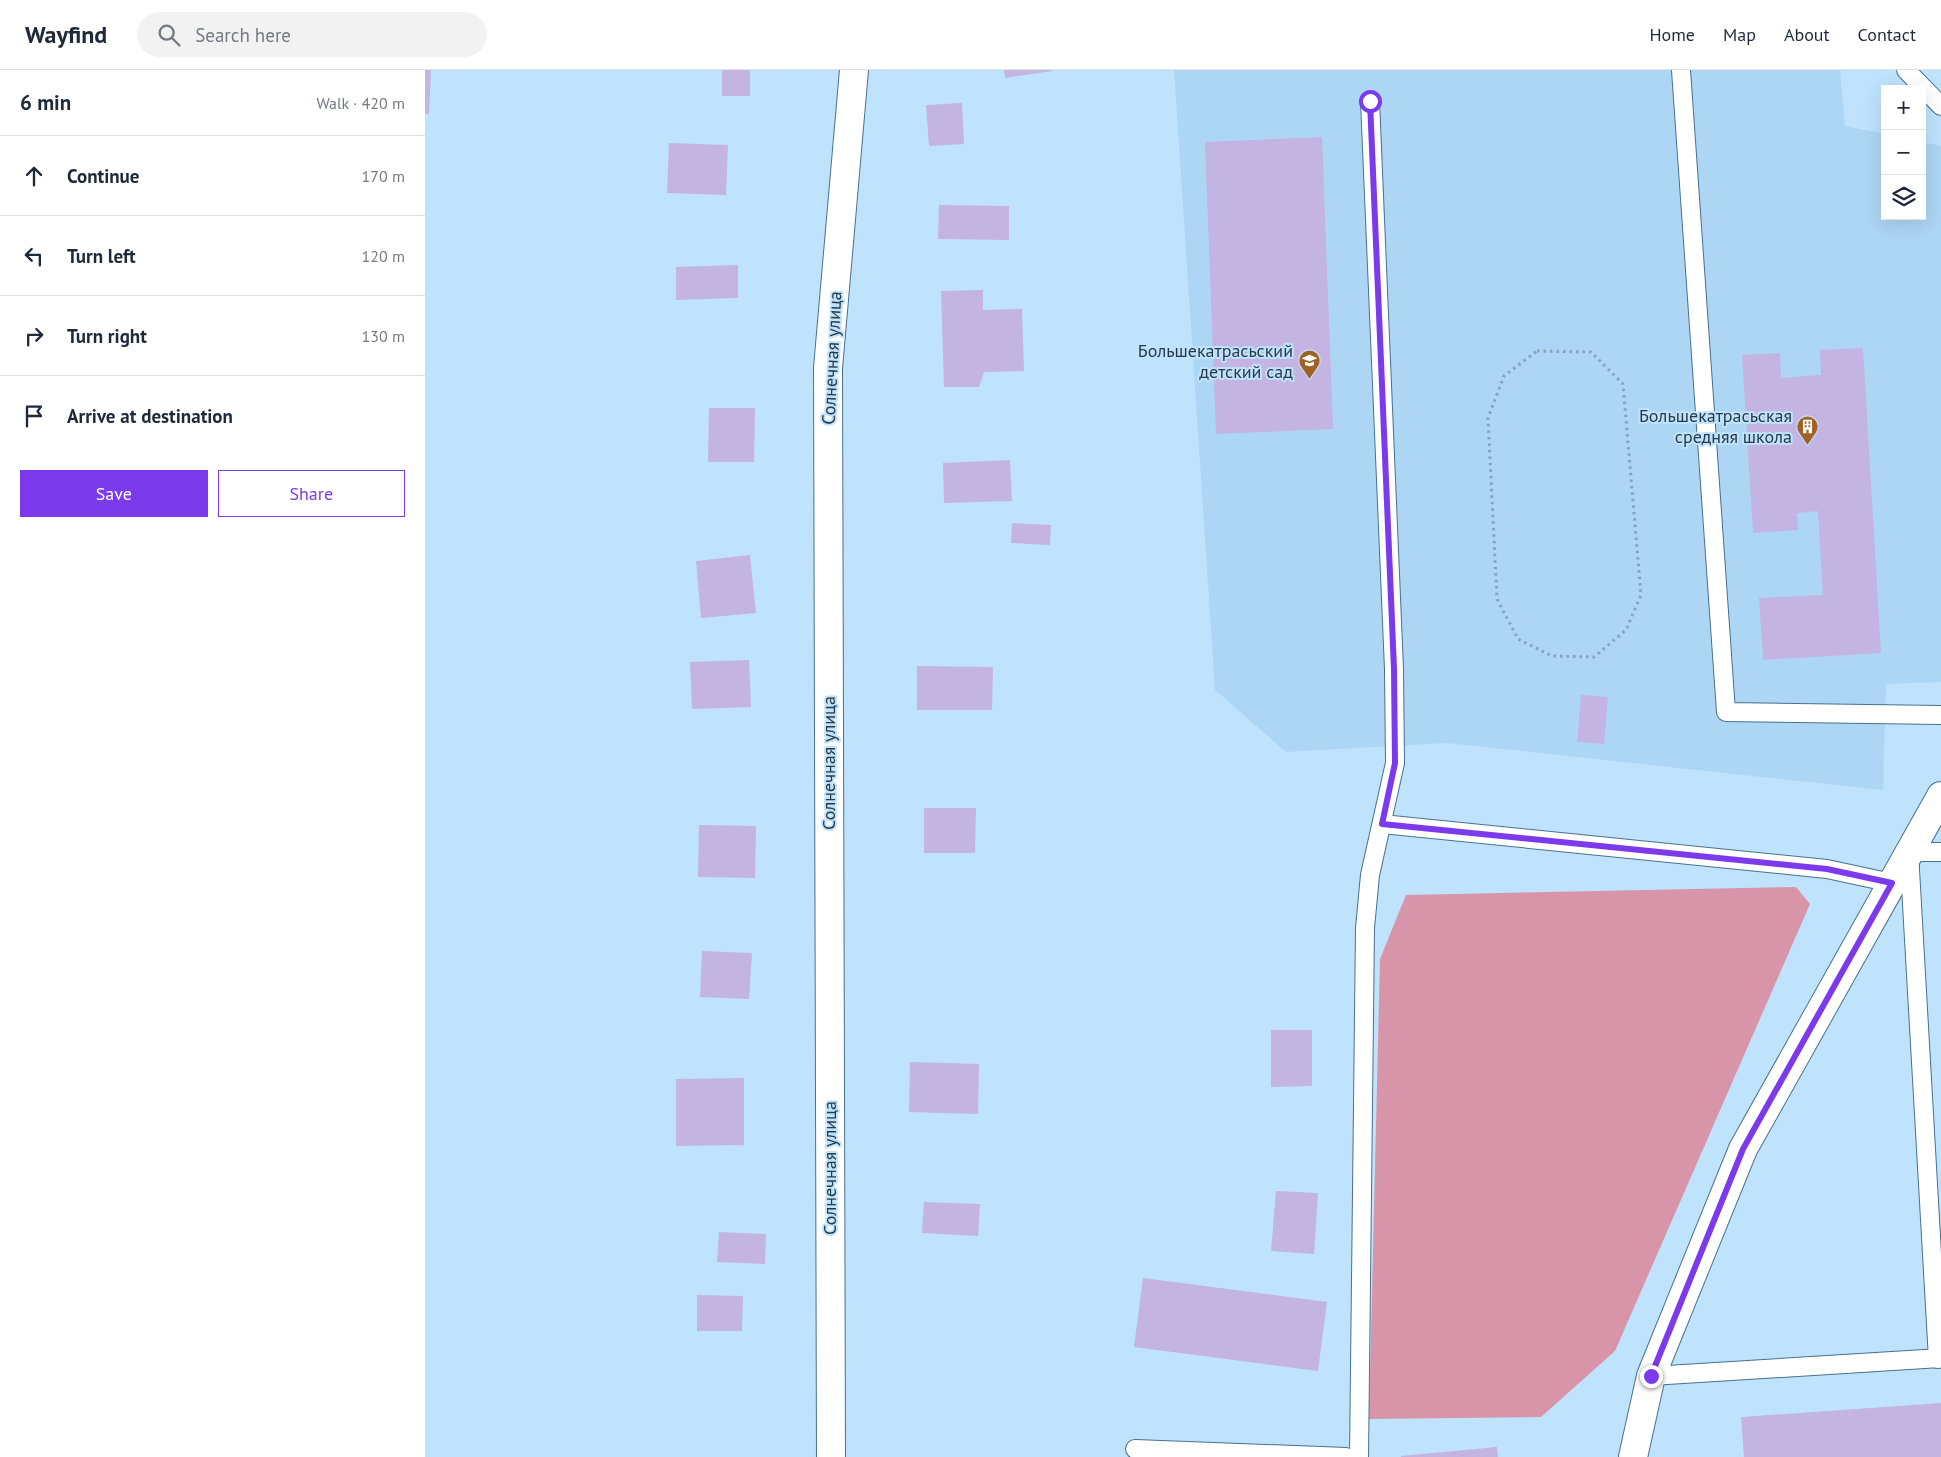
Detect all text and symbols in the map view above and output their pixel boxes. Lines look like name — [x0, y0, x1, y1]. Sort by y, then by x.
search box — [137, 12, 487, 57]
text: Wayfind — [25, 19, 107, 50]
icon: search — [155, 21, 183, 49]
text: Search here — [195, 23, 291, 47]
text: Home — [1649, 23, 1695, 46]
text: Map — [1723, 23, 1756, 46]
text: About — [1784, 23, 1830, 46]
text: Contact — [1858, 23, 1916, 46]
map controls — [1881, 85, 1926, 220]
button: + — [1881, 85, 1926, 130]
text: 6 min — [20, 89, 71, 116]
route start — [1359, 90, 1382, 113]
text: Walk · 420 m — [316, 93, 405, 113]
button: − — [1881, 130, 1926, 175]
icon: ahead — [20, 162, 48, 190]
text: Continue — [67, 164, 139, 188]
text: 170 m — [362, 166, 405, 186]
button: layers — [1881, 175, 1926, 220]
icon: left — [20, 242, 48, 270]
text: Turn left — [67, 244, 136, 268]
text: 120 m — [362, 246, 405, 266]
street label: Солнечная улица — [817, 291, 846, 425]
icon: right — [20, 322, 48, 350]
text: Turn right — [67, 324, 147, 348]
text: 130 m — [362, 326, 405, 346]
place label: Большекатрасьский детский сад — [1138, 339, 1293, 383]
school or university icon: Большекатрасьский детский сад — [1297, 349, 1321, 380]
icon: arrive — [20, 402, 48, 430]
text: Arrive at destination — [67, 404, 233, 428]
place label: Большекатрасьская средняя школа — [1639, 404, 1792, 448]
building icon: Большекатрасьская средняя школа — [1796, 414, 1820, 445]
button: Save — [20, 470, 208, 517]
button: Share — [218, 470, 405, 517]
street label: Солнечная улица — [817, 696, 840, 830]
street label: Солнечная улица — [818, 1101, 841, 1235]
route end — [1640, 1365, 1663, 1388]

